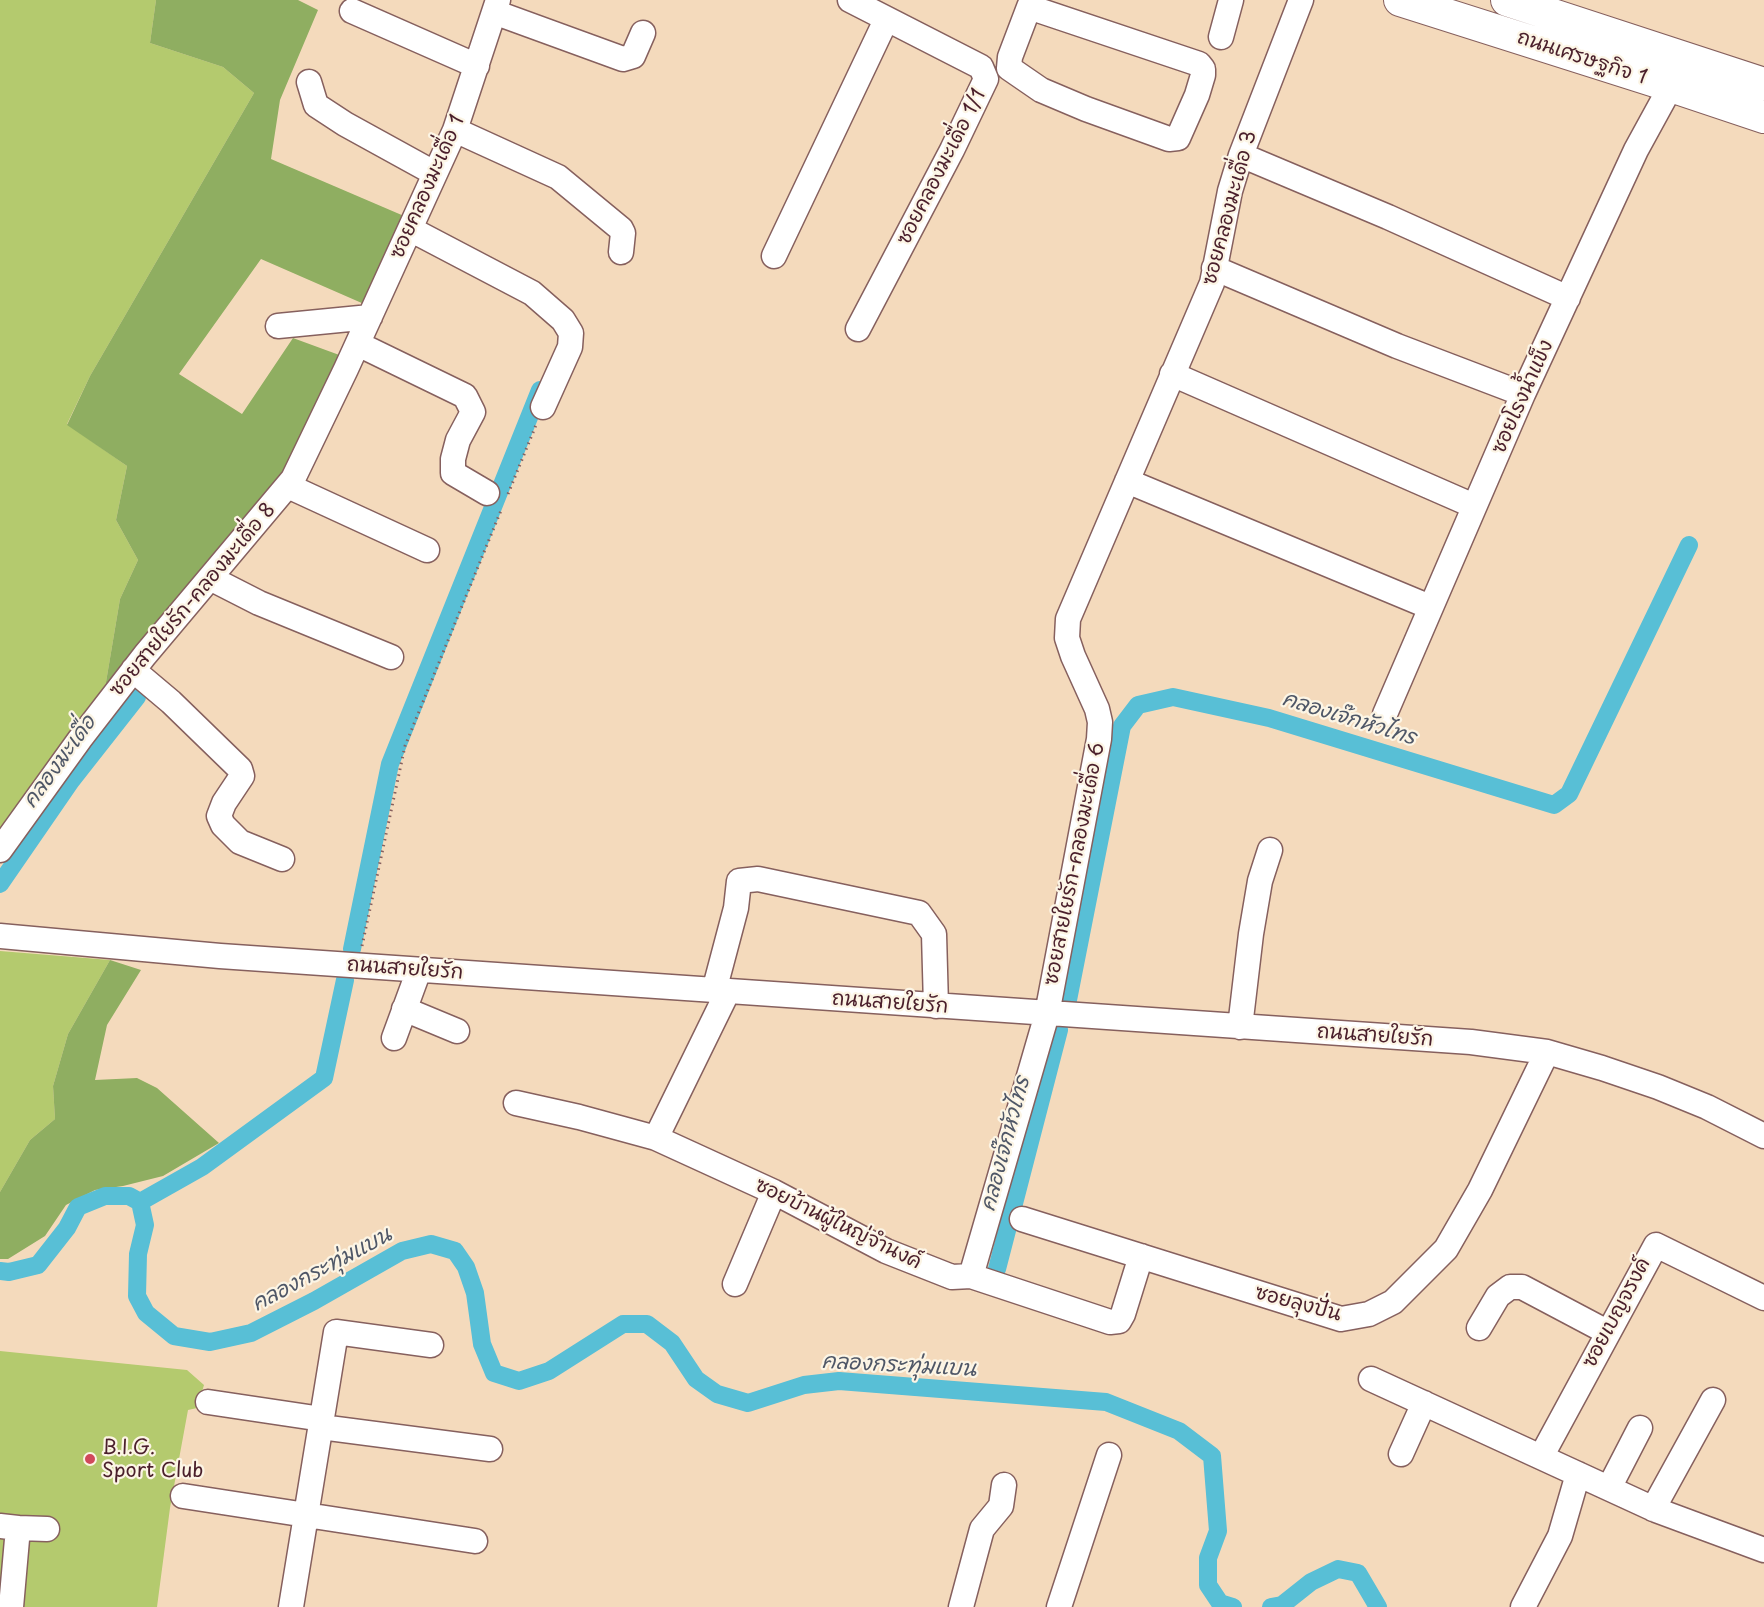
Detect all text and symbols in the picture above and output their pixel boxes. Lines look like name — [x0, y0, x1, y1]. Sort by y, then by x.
street label: ถนนเศรษฐกิจ 1 — [1514, 26, 1650, 90]
street label: ซอยคลองมะเดื่อ 1/1 — [892, 85, 992, 249]
street label: ซอยคลองมะเดื่อ 1 — [386, 111, 470, 263]
street label: ซอยคลองมะเดื่อ 3 — [1198, 128, 1262, 288]
street label: ซอยโรงน้ำแข็ง — [1487, 336, 1559, 458]
street label: ซอยสายใยรัก-คลองมะเดื่อ 8 — [105, 498, 281, 702]
water label: คลองเจ๊กหัวไทร — [1279, 687, 1419, 751]
water label: คลองมะเดื่อ — [18, 711, 102, 813]
street label: ซอยสายใยรัก-คลองมะเดื่อ 6 — [1040, 741, 1110, 987]
street label: ถนนสายใยรัก — [346, 953, 464, 985]
street label: ถนนสายใยรัก — [831, 987, 949, 1019]
street label: ถนนสายใยรัก — [1316, 1020, 1434, 1052]
water label: คลองเจ๊กหัวไทร — [976, 1074, 1036, 1214]
street label: ซอยบ้านผู้ใหญ่จำนงค์ — [751, 1173, 925, 1275]
water label: คลองกระทุ่มแบน — [248, 1223, 396, 1317]
street label: ซอยเบญจรงค์ — [1578, 1254, 1656, 1372]
street label: ซอยลุงปั่น — [1252, 1281, 1344, 1327]
water label: คลองกระทุ่มแบน — [821, 1349, 977, 1383]
place label: B.I.G. Sport Club — [102, 1436, 203, 1483]
marker: B.I.G. Sport Club — [83, 1452, 97, 1466]

